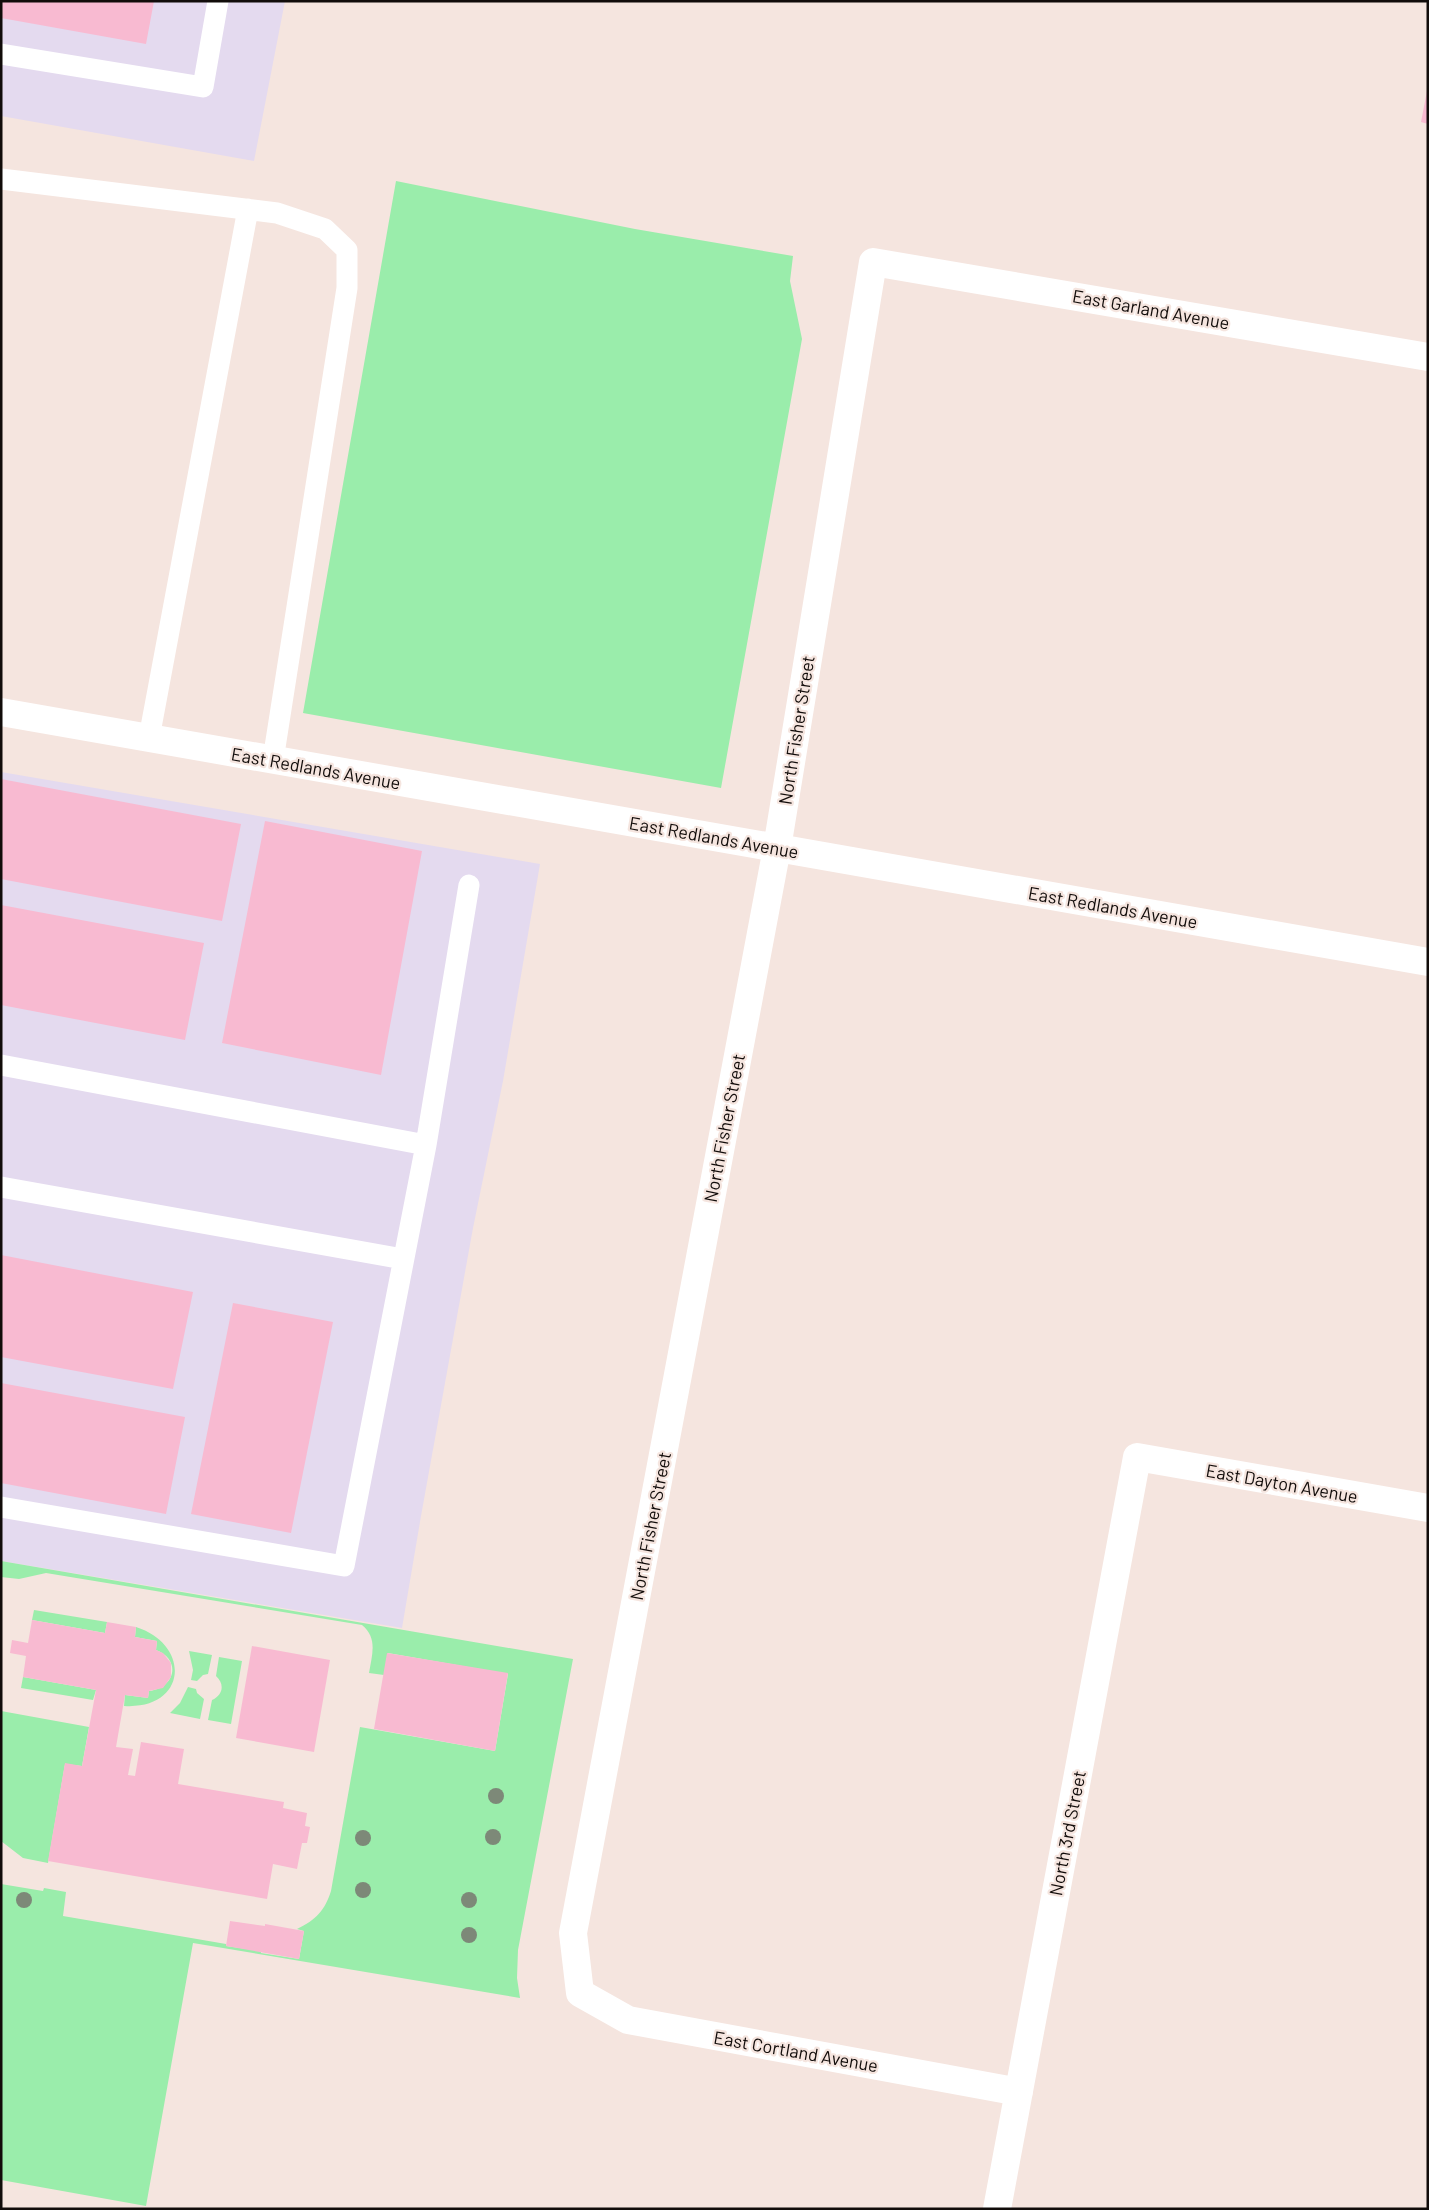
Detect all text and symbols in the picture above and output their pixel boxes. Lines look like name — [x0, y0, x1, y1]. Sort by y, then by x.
street label: East Garland Avenue — [1071, 284, 1231, 334]
street label: North Fisher Street — [773, 654, 819, 806]
street label: East Redlands Avenue — [230, 742, 402, 794]
street label: East Redlands Avenue — [628, 811, 800, 863]
street label: East Redlands Avenue — [1027, 881, 1199, 933]
street label: North Fisher Street — [699, 1052, 749, 1204]
street label: North Fisher Street — [625, 1450, 675, 1602]
street label: East Dayton Avenue — [1204, 1459, 1360, 1507]
street label: North 3rd Street — [1044, 1769, 1090, 1897]
street label: East Cortland Avenue — [712, 2026, 880, 2076]

